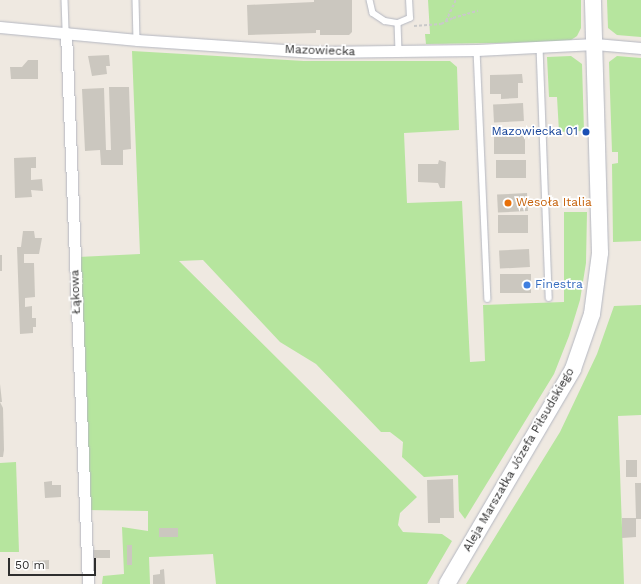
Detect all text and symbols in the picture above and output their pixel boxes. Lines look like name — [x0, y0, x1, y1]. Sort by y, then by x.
street label: Mazowiecka — [284, 43, 356, 59]
place label: Mazowiecka 01 — [491, 125, 578, 139]
marker: Mazowiecka 01 — [581, 127, 591, 137]
place label: Wesoła Italia — [516, 196, 592, 210]
marker: Wesoła Italia — [503, 198, 513, 208]
street label: Łąkowa — [68, 269, 84, 315]
place label: Finestra — [535, 278, 583, 292]
marker: Finestra — [522, 280, 532, 290]
street label: Aleja Marszałka Józefa Piłsudskiego — [460, 365, 578, 555]
scale bar — [10, 550, 98, 576]
text: 50 m — [15, 558, 45, 572]

